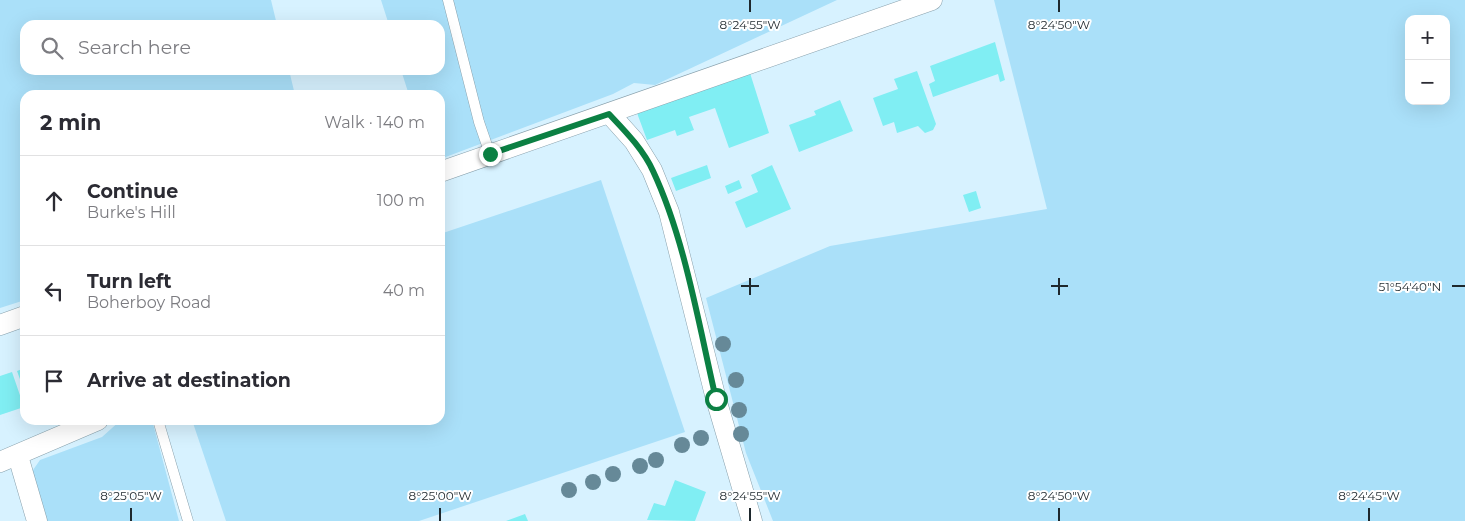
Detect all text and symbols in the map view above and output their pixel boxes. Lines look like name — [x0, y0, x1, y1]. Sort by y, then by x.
map controls — [1405, 15, 1450, 105]
button: + — [1405, 15, 1450, 60]
text: 8°24'55"W — [719, 17, 781, 32]
text: 8°24'50"W — [1028, 17, 1090, 32]
search box — [20, 20, 445, 75]
icon: search — [38, 34, 66, 62]
text: Search here — [78, 36, 191, 59]
button: − — [1405, 60, 1450, 105]
text: 2 min — [40, 110, 101, 135]
text: Walk · 140 m — [324, 113, 425, 132]
route end — [479, 143, 502, 166]
text: Continue — [87, 180, 178, 203]
icon: ahead — [40, 187, 68, 215]
text: 100 m — [377, 191, 425, 210]
text: Burke's Hill — [87, 203, 176, 222]
text: Turn left — [87, 270, 172, 293]
icon: left — [40, 277, 68, 305]
text: 51°54'40"N — [1379, 279, 1441, 294]
text: 40 m — [383, 281, 425, 300]
text: Boherboy Road — [87, 293, 211, 312]
icon: arrive — [40, 367, 68, 395]
text: Arrive at destination — [87, 369, 291, 392]
route start — [705, 388, 728, 411]
text: 8°25'05"W — [100, 488, 162, 503]
text: 8°25'00"W — [409, 488, 471, 503]
text: 8°24'55"W — [719, 488, 781, 503]
text: 8°24'50"W — [1028, 488, 1090, 503]
text: 8°24'45"W — [1338, 488, 1400, 503]

